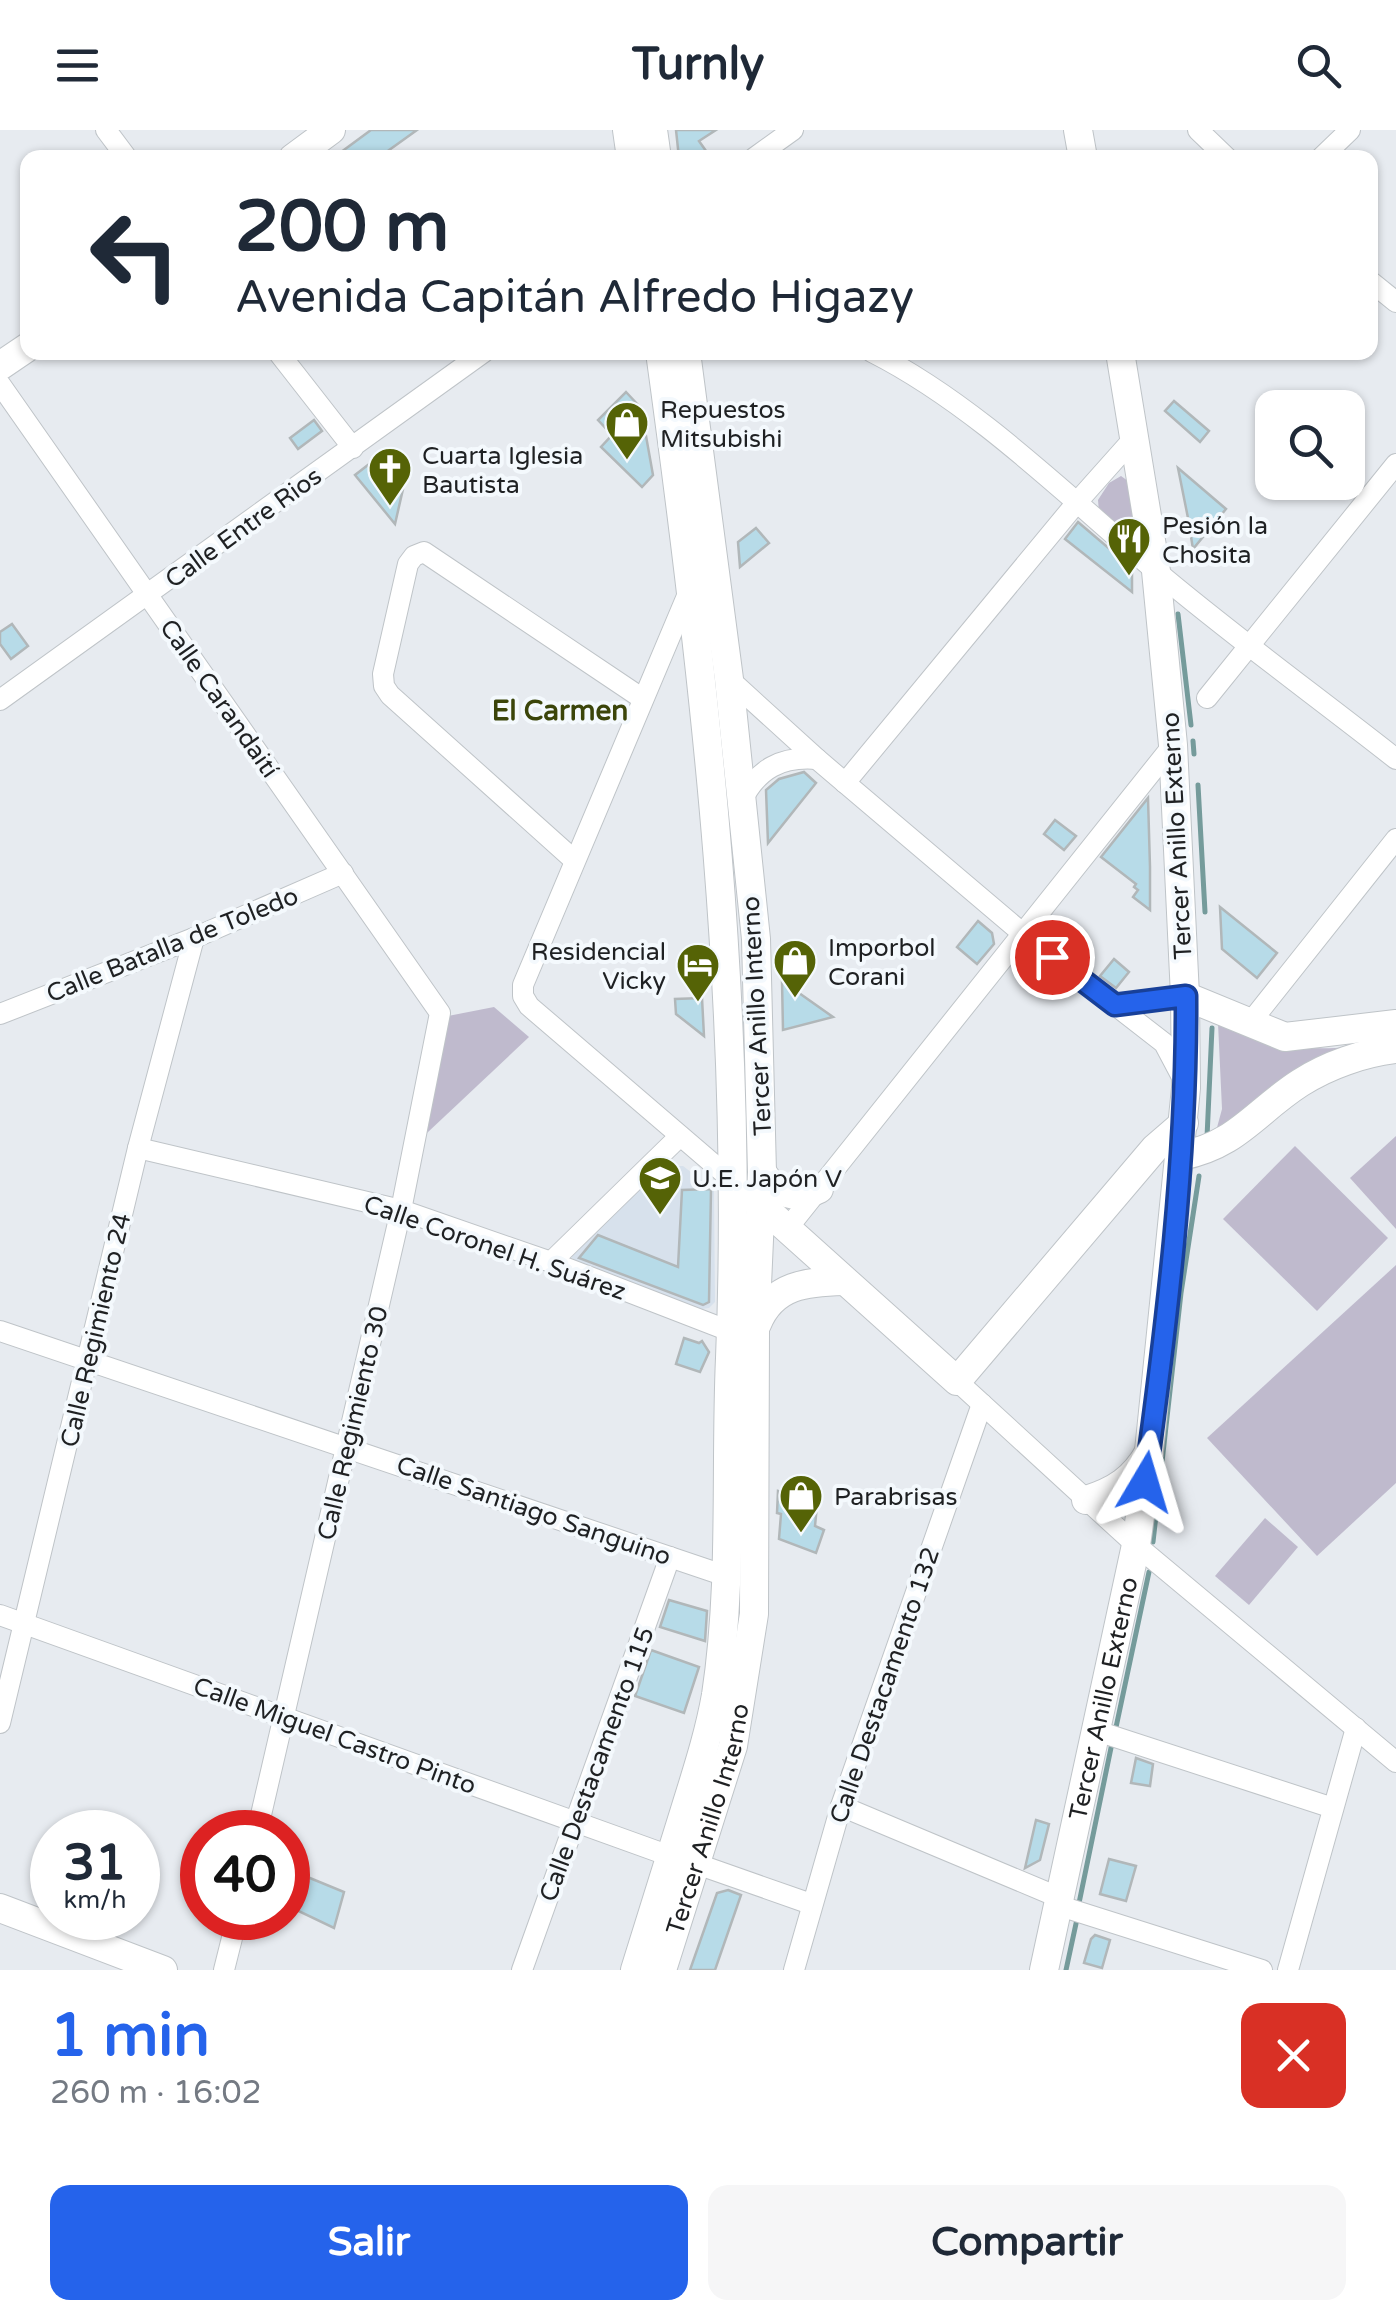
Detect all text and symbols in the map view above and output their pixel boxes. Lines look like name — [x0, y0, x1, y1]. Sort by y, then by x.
icon: menu — [50, 38, 105, 93]
text: Turnly — [632, 38, 764, 92]
icon: search — [1291, 38, 1346, 93]
text: 200 m — [235, 186, 449, 270]
icon: left — [70, 190, 200, 320]
text: Avenida Capitán Alfredo Higazy — [235, 271, 914, 325]
map controls — [1255, 390, 1365, 500]
button: search — [1255, 390, 1365, 500]
place label: Repuestos Mitsubishi — [660, 395, 786, 454]
shop icon: Repuestos Mitsubishi — [604, 400, 650, 461]
place label: Cuarta Iglesia Bautista — [422, 441, 583, 500]
church icon: Cuarta Iglesia Bautista — [367, 446, 413, 507]
street label: Calle Entre Rios — [160, 461, 328, 595]
place label: Pesión la Chosita — [1162, 511, 1268, 570]
restaurant icon: Pesión la Chosita — [1106, 516, 1152, 577]
street label: Calle Carandaití — [153, 614, 285, 784]
district label: El Carmen — [492, 694, 628, 728]
street label: Tercer Anillo Externo — [1156, 712, 1198, 960]
street label: Calle Batalla de Toledo — [42, 881, 303, 1009]
street label: Tercer Anillo Interno — [736, 895, 778, 1136]
pin — [1010, 915, 1095, 1000]
icon: arrive — [1025, 930, 1080, 985]
place label: Imporbol Corani — [828, 933, 936, 992]
place label: Residencial Vicky — [531, 937, 666, 996]
shop icon: Imporbol Corani — [772, 938, 818, 999]
hotel icon: Residencial Vicky — [675, 942, 721, 1003]
school or university icon: U.E. Japón V — [637, 1155, 683, 1216]
place label: U.E. Japón V — [692, 1164, 842, 1194]
street label: Calle Coronel H. Suárez — [360, 1189, 630, 1307]
street label: Calle Regimiento 24 — [54, 1210, 137, 1450]
street label: Calle Regimiento 30 — [311, 1303, 394, 1543]
position arrow — [1093, 1430, 1197, 1534]
street label: Calle Santiago Sanguino — [392, 1450, 675, 1572]
shop icon: Parabrisas — [778, 1473, 824, 1534]
place label: Parabrisas — [834, 1482, 957, 1512]
street label: Calle Destacamento 132 — [824, 1543, 946, 1827]
street label: Tercer Anillo Externo — [1063, 1574, 1145, 1823]
street label: Calle Destacamento 115 — [533, 1623, 661, 1906]
street label: Calle Miguel Castro Pinto — [189, 1671, 480, 1801]
street label: Tercer Anillo Interno — [660, 1701, 756, 1939]
speed limit sign: 40 — [180, 1810, 310, 1940]
text: 31 — [64, 1833, 126, 1893]
text: km/h — [64, 1885, 126, 1915]
text: 1 min — [50, 2000, 210, 2072]
button: close — [1241, 2003, 1346, 2108]
text: 260 m · 16:02 — [50, 2074, 262, 2112]
button: Salir — [50, 2185, 688, 2300]
button: Compartir — [708, 2185, 1346, 2300]

